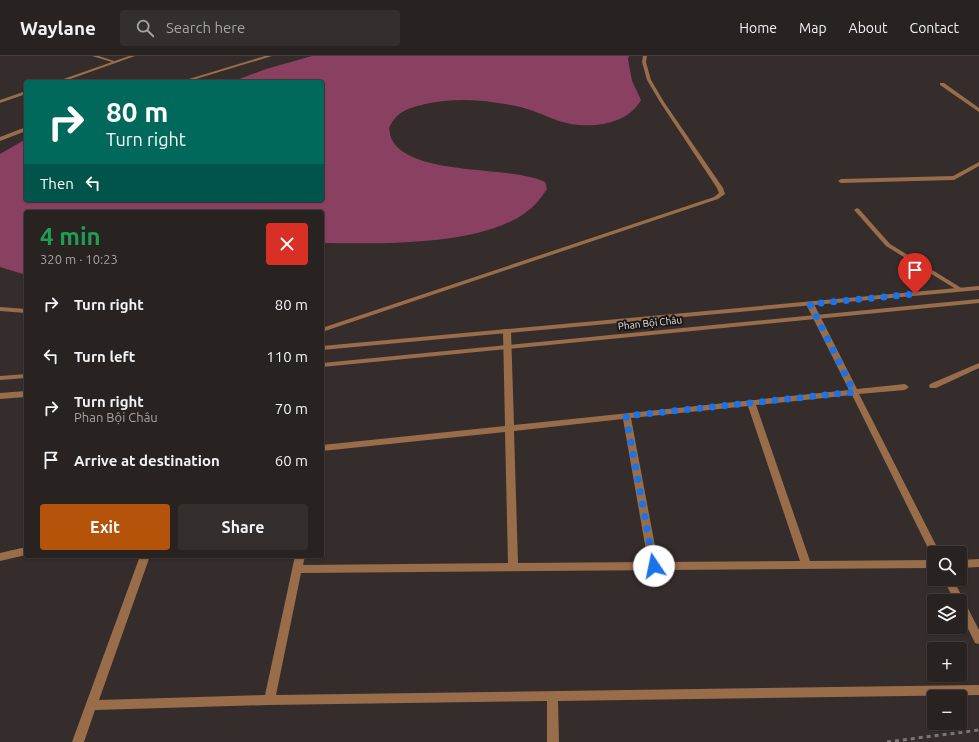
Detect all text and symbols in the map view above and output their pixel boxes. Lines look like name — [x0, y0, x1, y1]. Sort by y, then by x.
search box — [120, 10, 400, 46]
text: Waylane — [20, 17, 96, 39]
icon: search — [134, 17, 156, 39]
text: Search here — [166, 19, 245, 36]
text: Home — [739, 20, 777, 36]
text: Map — [799, 20, 827, 36]
text: About — [849, 20, 888, 36]
text: Contact — [910, 20, 959, 36]
icon: right — [40, 96, 92, 148]
text: 80 m — [106, 96, 168, 127]
text: Turn right — [106, 129, 186, 149]
icon: left — [82, 172, 104, 194]
text: Then — [40, 175, 74, 192]
text: 4 min — [40, 223, 101, 250]
button: close — [266, 223, 308, 265]
text: 320 m · 10:23 — [40, 252, 118, 266]
pin — [898, 253, 932, 294]
icon: arrive — [904, 259, 926, 281]
icon: right — [40, 293, 62, 315]
text: Turn right — [74, 296, 144, 313]
text: 80 m — [275, 296, 308, 313]
street label: Phan Bội Châu — [617, 314, 683, 333]
icon: left — [40, 345, 62, 367]
text: Turn left — [74, 348, 135, 365]
text: 110 m — [266, 348, 308, 365]
text: Turn right — [74, 393, 144, 410]
icon: right — [40, 397, 62, 419]
text: 70 m — [275, 400, 308, 417]
text: Phan Bội Châu — [74, 410, 158, 424]
icon: arrive — [40, 449, 62, 471]
text: Arrive at destination — [74, 452, 220, 469]
text: 60 m — [275, 452, 308, 469]
button: Exit — [40, 504, 170, 550]
button: Share — [178, 504, 308, 550]
position arrow — [633, 545, 675, 587]
map controls — [927, 546, 967, 730]
button: search — [927, 546, 967, 586]
button: layers — [927, 594, 967, 634]
button: + — [927, 642, 967, 682]
button: − — [927, 690, 967, 730]

